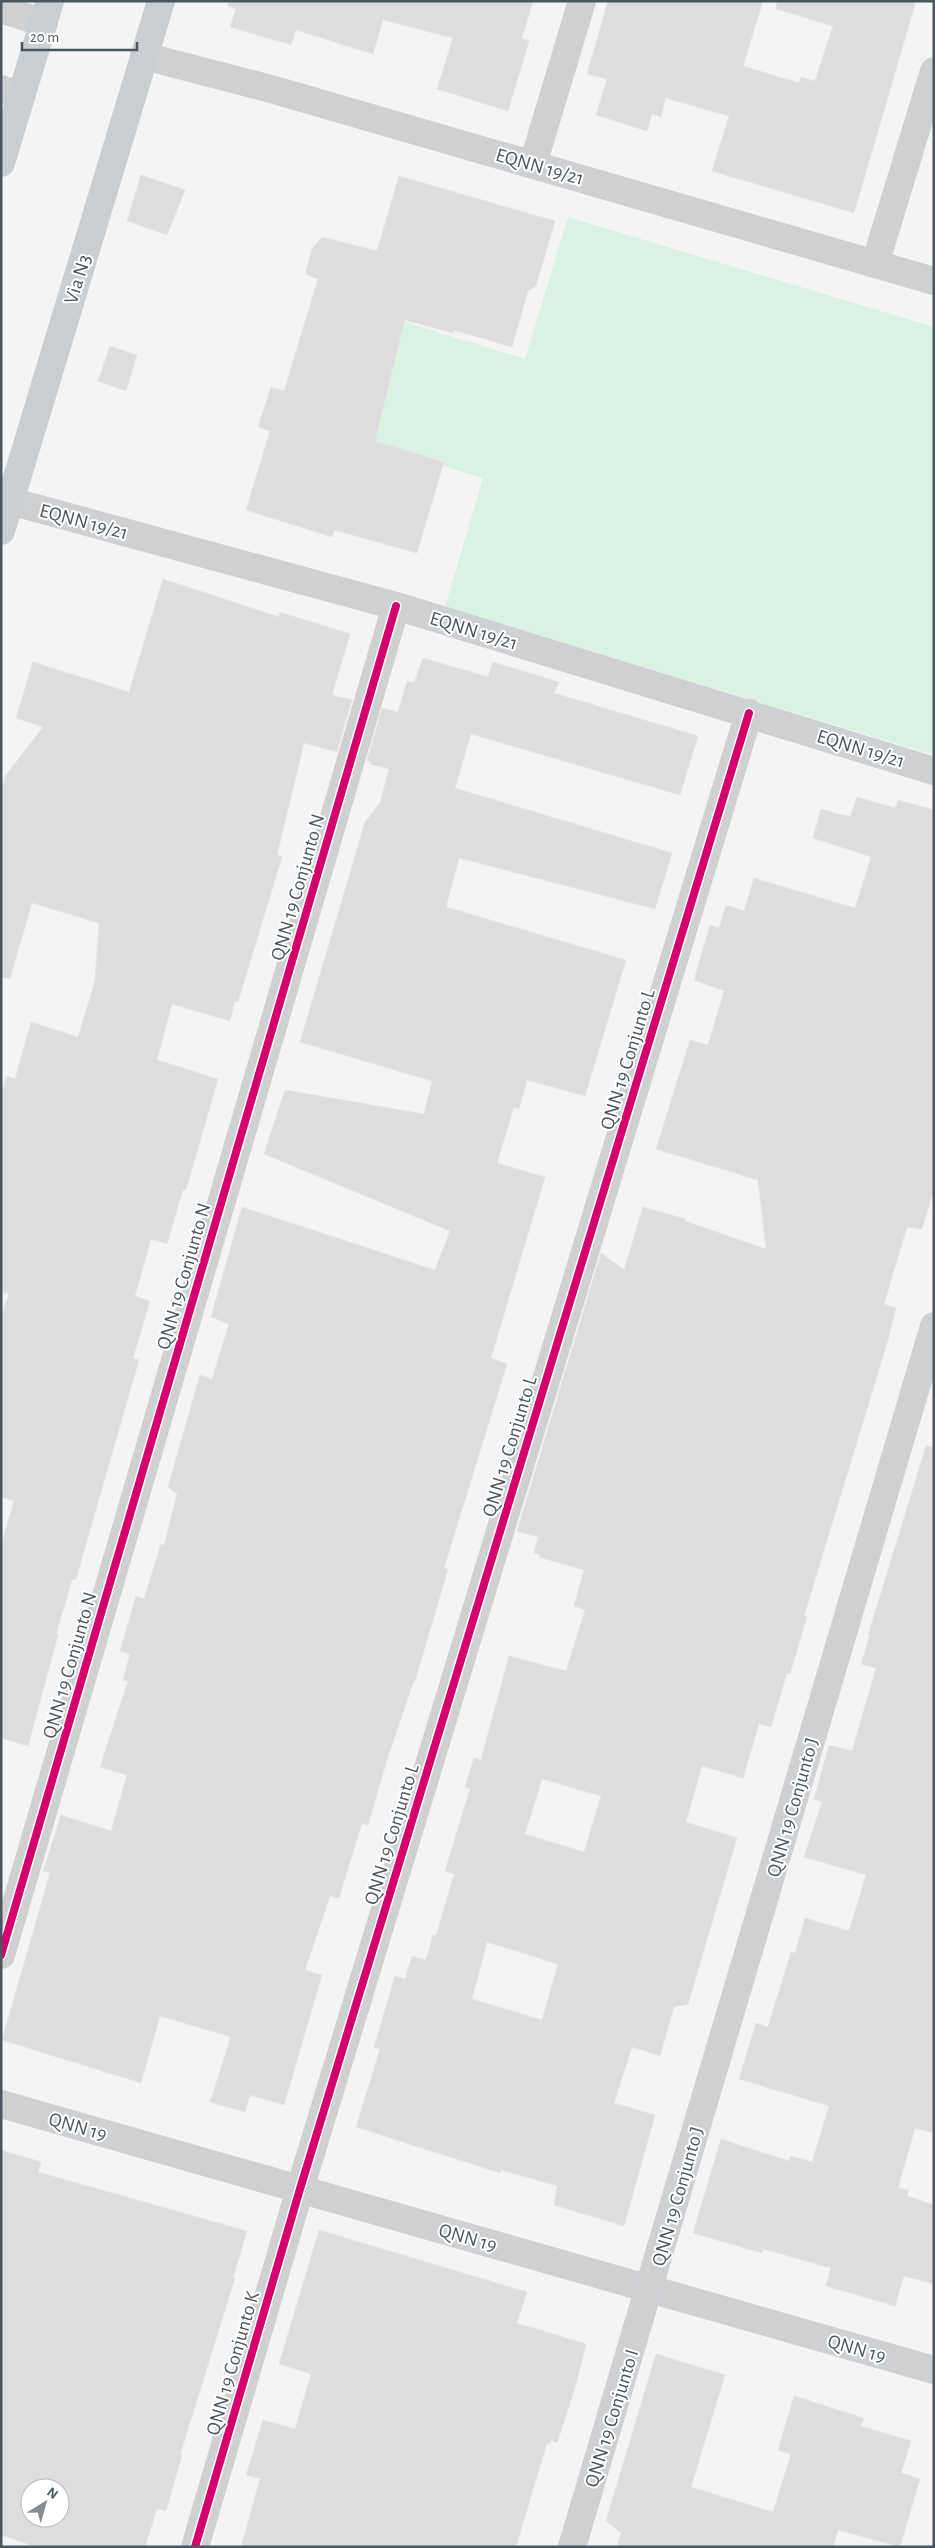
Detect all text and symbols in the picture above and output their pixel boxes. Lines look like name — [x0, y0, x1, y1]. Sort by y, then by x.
scale bar — [22, 20, 138, 52]
text: 20 m — [30, 30, 59, 45]
street label: EQNN 19/21 — [493, 145, 586, 189]
street label: Via N3 — [61, 252, 95, 306]
street label: EQNN 19/21 — [37, 501, 130, 543]
street label: EQNN 19/21 — [427, 608, 520, 654]
street label: EQNN 19/21 — [814, 726, 907, 772]
street label: QNN 19 Conjunto N — [267, 812, 328, 963]
street label: QNN 19 Conjunto L — [597, 986, 659, 1132]
street label: QNN 19 Conjunto N — [153, 1201, 214, 1352]
street label: QNN 19 Conjunto L — [479, 1373, 541, 1519]
street label: QNN 19 Conjunto N — [39, 1590, 100, 1741]
street label: QNN 19 Conjunto J — [764, 1735, 822, 1879]
street label: QNN 19 Conjunto L — [361, 1761, 423, 1907]
street label: QNN 19 — [46, 2109, 109, 2145]
street label: QNN 19 Conjunto J — [649, 2124, 707, 2268]
street label: QNN 19 — [436, 2220, 499, 2256]
street label: QNN 19 Conjunto K — [203, 2289, 263, 2438]
street label: QNN 19 — [825, 2331, 888, 2367]
street label: QNN 19 Conjunto I — [581, 2347, 642, 2490]
north arrow — [20, 2478, 70, 2528]
text: N — [44, 2485, 60, 2502]

